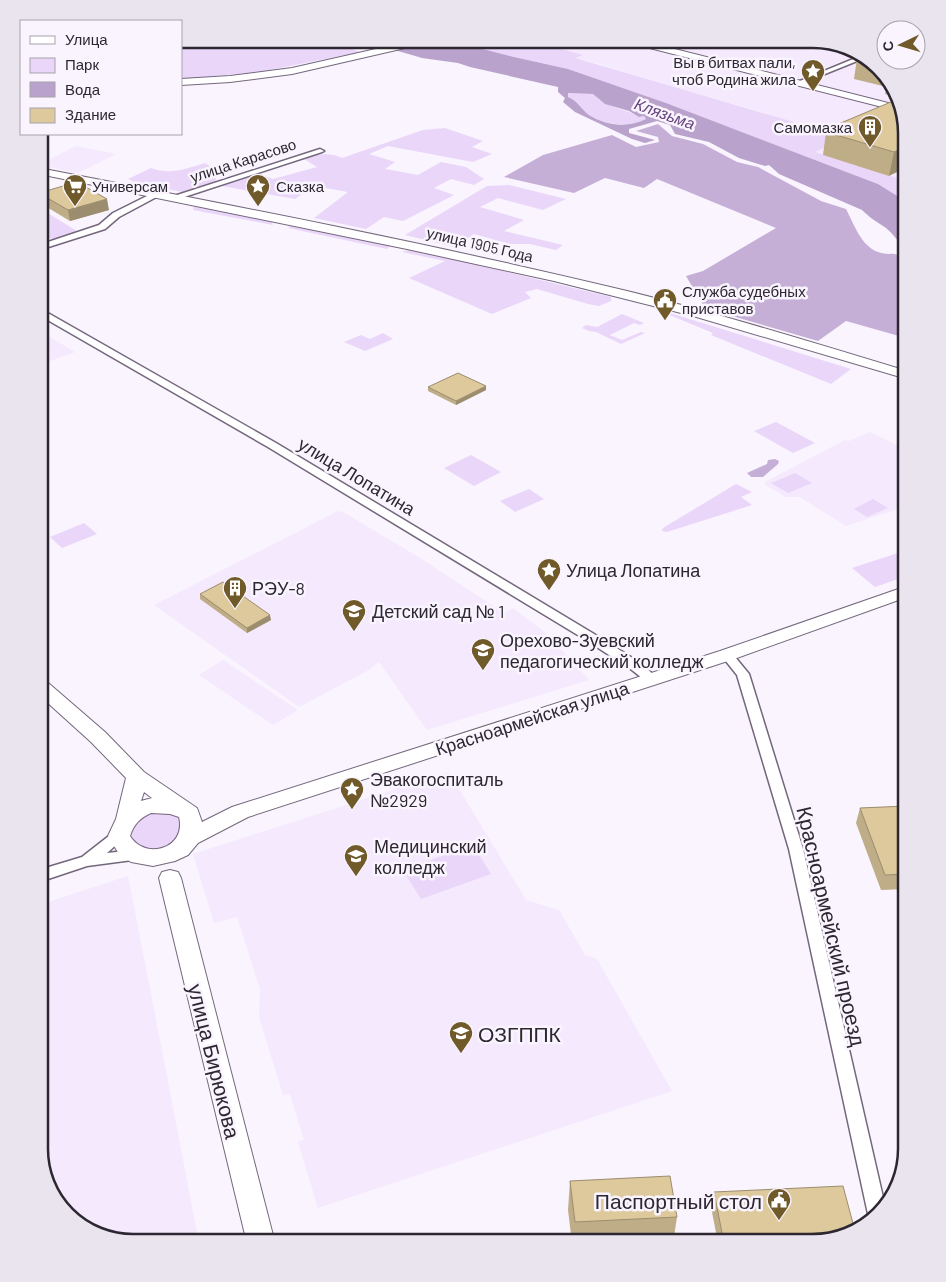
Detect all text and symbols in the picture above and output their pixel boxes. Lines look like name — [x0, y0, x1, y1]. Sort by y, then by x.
legend — [20, 20, 182, 135]
north arrow — [876, 20, 926, 70]
text: Улица — [65, 30, 108, 48]
text: С — [879, 40, 896, 52]
place label: Вы в битвах пали, чтоб Родина жила — [672, 53, 797, 88]
text: Парк — [65, 55, 99, 73]
place icon: Вы в битвах пали, чтоб Родина жила — [800, 58, 826, 92]
text: Вода — [65, 80, 101, 98]
water label: Клязьма — [632, 93, 698, 133]
text: Здание — [65, 105, 116, 123]
building icon: Самомазка — [857, 114, 883, 148]
place label: Самомазка — [773, 118, 853, 136]
street label: улица Карасово — [188, 134, 298, 186]
supermarket icon: Универсам — [62, 173, 88, 207]
place icon: Сказка — [245, 173, 271, 207]
place label: Универсам — [92, 177, 168, 195]
place label: Сказка — [276, 177, 325, 195]
street label: улица 1905 Года — [425, 223, 536, 265]
place label: Служба судебных приставов — [682, 282, 806, 317]
public building icon: Служба судебных приставов — [652, 287, 678, 321]
street label: улица Лопатина — [295, 432, 420, 520]
place icon: Улица Лопатина — [536, 557, 562, 591]
place label: Улица Лопатина — [566, 559, 701, 581]
building icon: РЭУ-8 — [222, 575, 248, 609]
place label: РЭУ-8 — [252, 577, 305, 599]
school or university icon: Детский сад № 1 — [341, 598, 367, 632]
place label: Детский сад № 1 — [372, 600, 505, 622]
place label: Орехово-Зуевский педагогический колледж — [500, 629, 704, 672]
school or university icon: Орехово-Зуевский педагогический колледж — [470, 637, 496, 671]
street label: Красноармейская улица — [433, 676, 632, 760]
place label: Эвакогоспиталь №2929 — [370, 768, 503, 811]
place icon: Эвакогоспиталь №2929 — [339, 776, 365, 810]
street label: Красноармейский проезд — [792, 804, 872, 1048]
place label: Медицинский колледж — [374, 835, 487, 878]
school or university icon: Медицинский колледж — [343, 843, 369, 877]
street label: улица Бирюкова — [184, 981, 246, 1141]
school or university icon: ОЗГППК — [448, 1020, 474, 1054]
place label: ОЗГППК — [478, 1021, 562, 1046]
public building icon: Паспортный стол — [766, 1187, 792, 1221]
place label: Паспортный стол — [595, 1188, 762, 1213]

